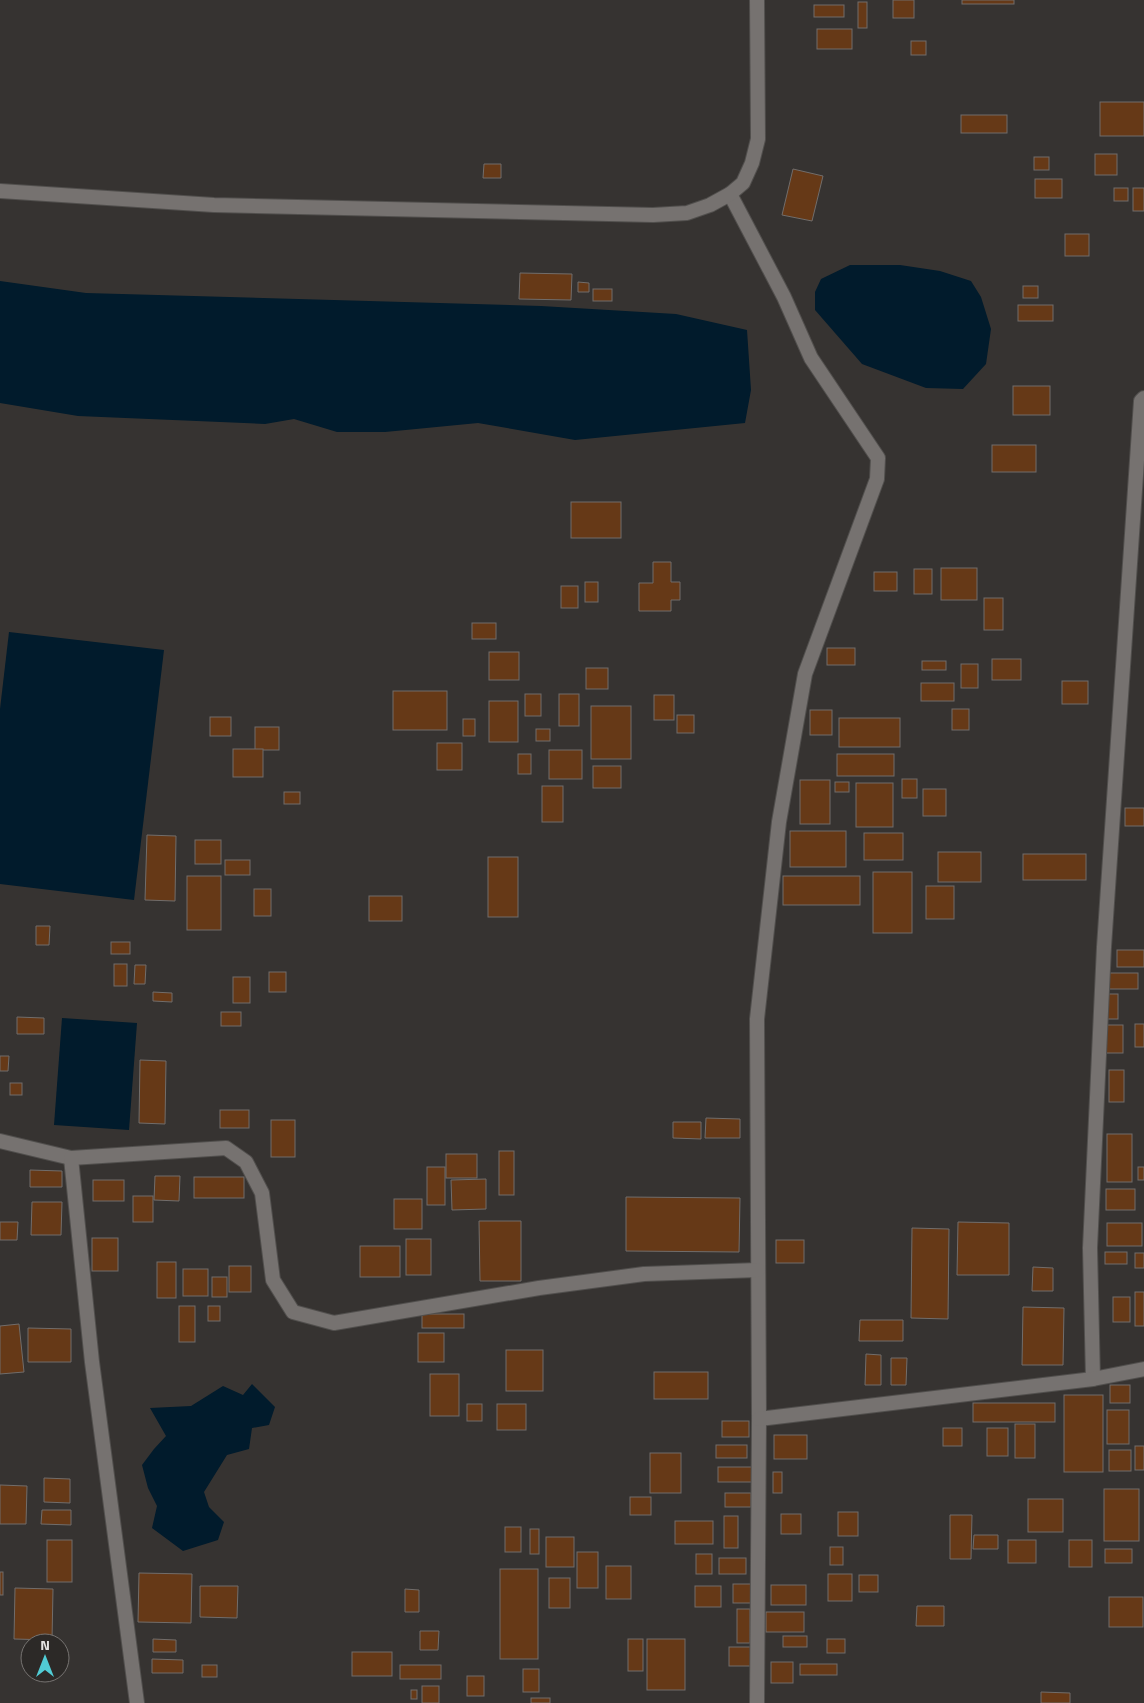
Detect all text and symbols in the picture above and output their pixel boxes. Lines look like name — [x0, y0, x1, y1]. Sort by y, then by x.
north arrow — [20, 1633, 70, 1683]
text: N — [40, 1634, 50, 1655]

